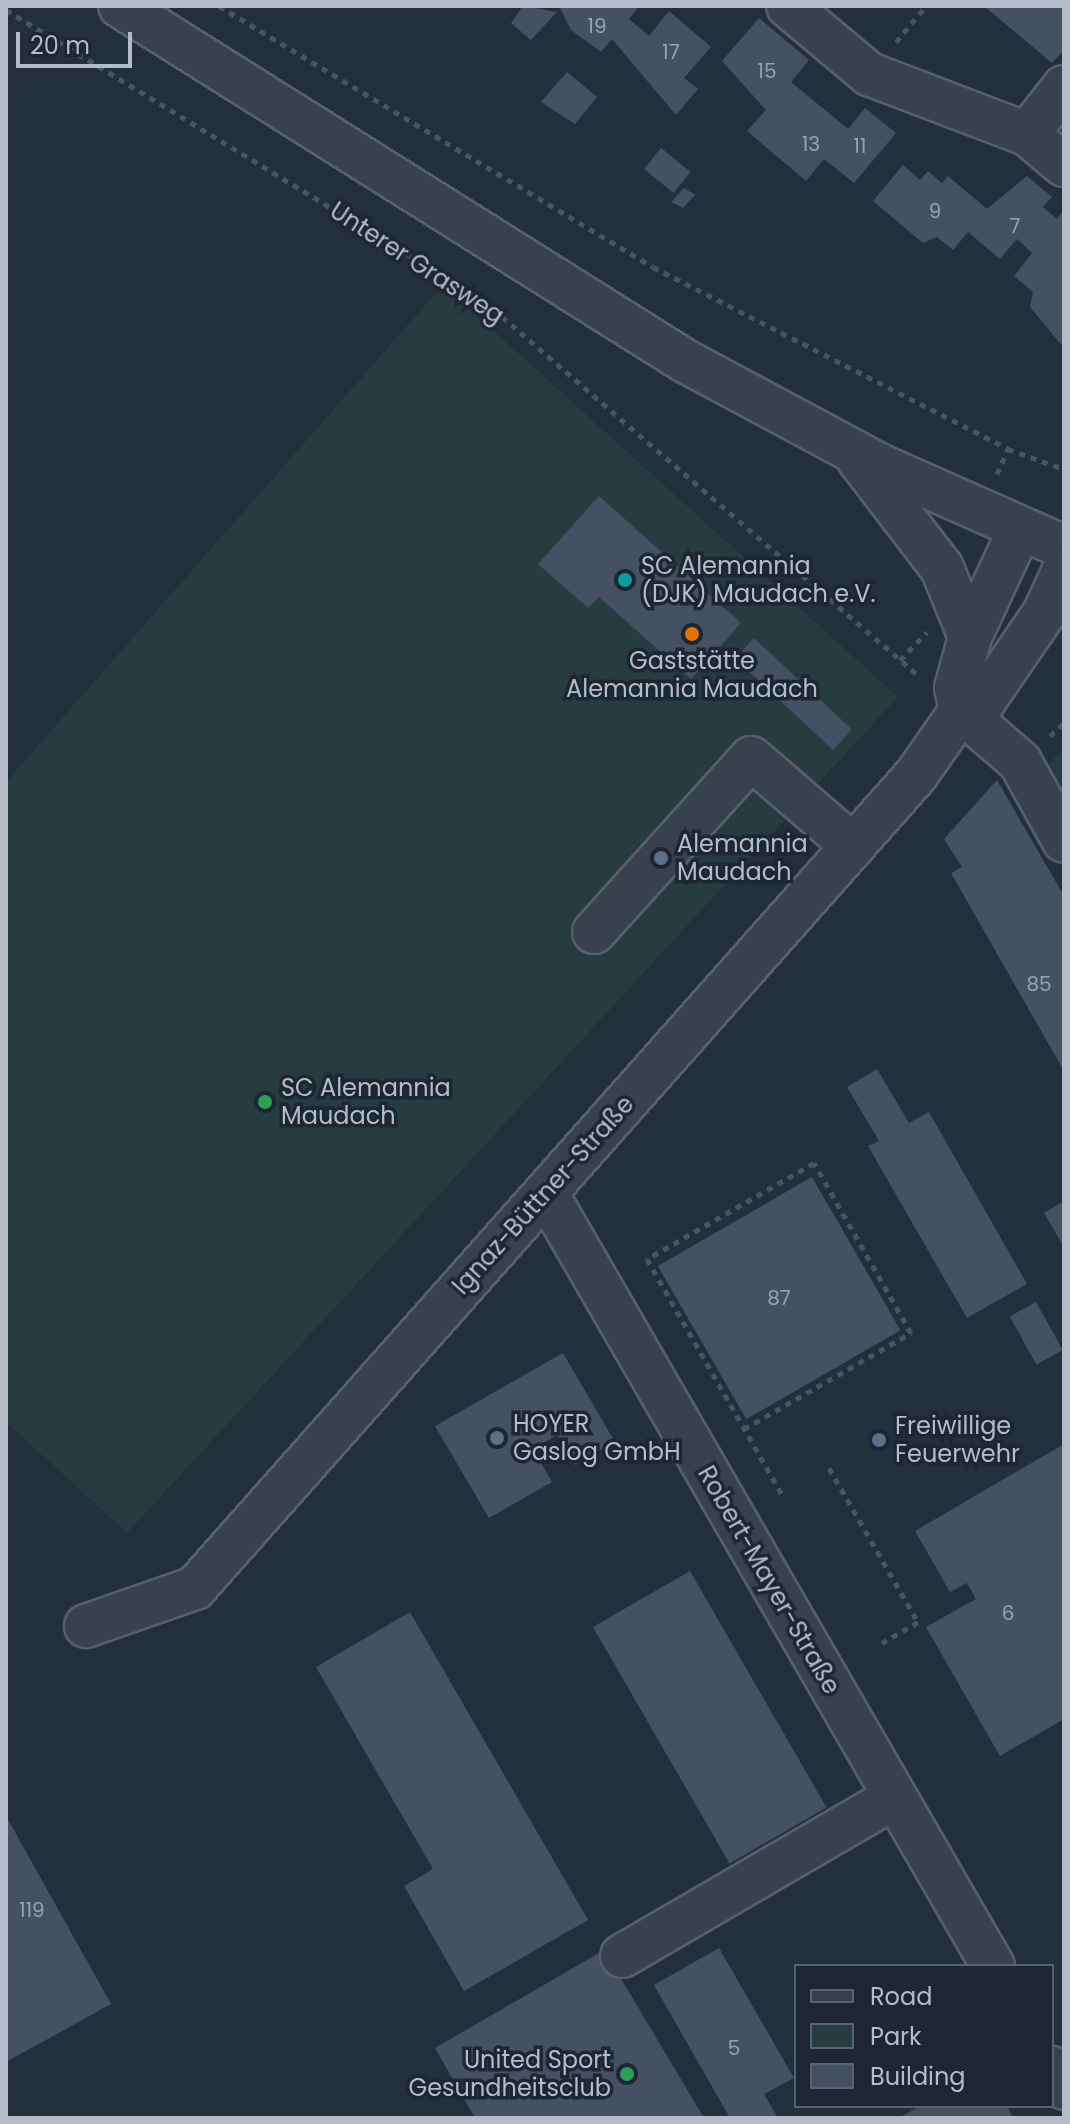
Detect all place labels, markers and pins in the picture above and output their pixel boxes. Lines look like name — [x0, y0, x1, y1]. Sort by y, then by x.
place label: SC Alemannia (DJK) Maudach e.V. — [641, 552, 875, 608]
marker: SC Alemannia (DJK) Maudach e.V. — [616, 571, 634, 589]
marker: Gaststätte Alemannia Maudach — [683, 625, 701, 643]
place label: Gaststätte Alemannia Maudach — [566, 647, 818, 703]
place label: Alemannia Maudach — [677, 830, 808, 886]
marker: Alemannia Maudach — [652, 849, 670, 867]
place label: SC Alemannia Maudach — [281, 1074, 451, 1130]
marker: SC Alemannia Maudach — [256, 1093, 274, 1111]
place label: HOYER Gaslog GmbH — [513, 1410, 681, 1466]
place label: Freiwillige Feuerwehr — [895, 1412, 1020, 1468]
marker: HOYER Gaslog GmbH — [488, 1429, 506, 1447]
marker: Freiwillige Feuerwehr — [870, 1431, 888, 1449]
place label: United Sport Gesundheitsclub — [409, 2046, 611, 2102]
marker: United Sport Gesundheitsclub — [618, 2065, 636, 2083]

